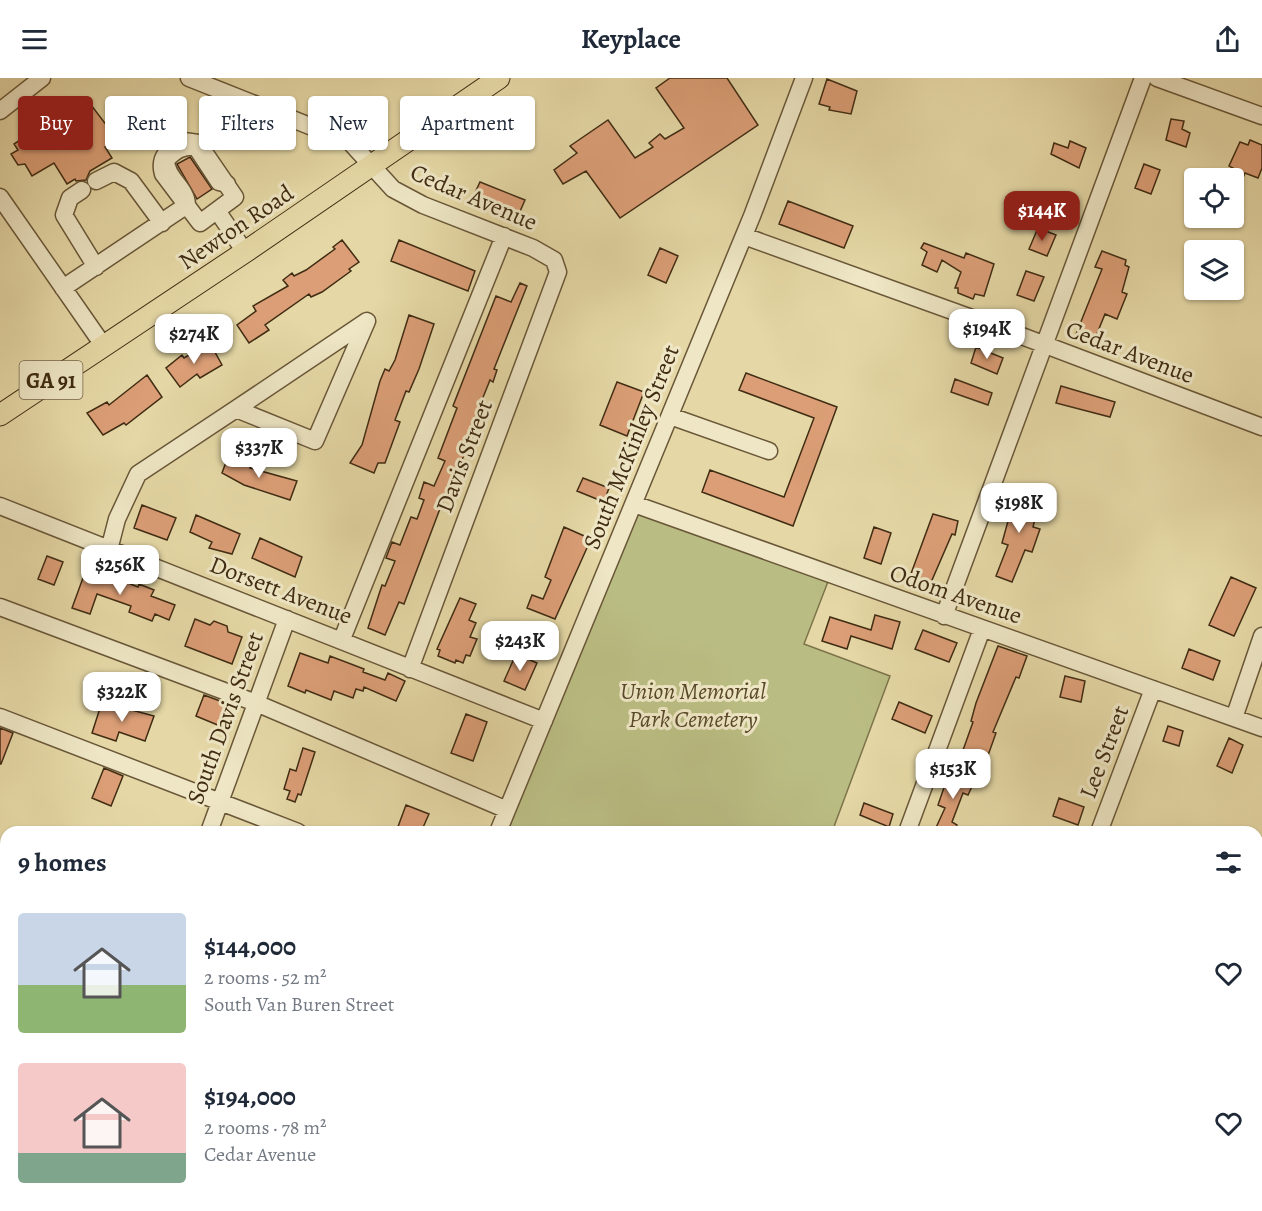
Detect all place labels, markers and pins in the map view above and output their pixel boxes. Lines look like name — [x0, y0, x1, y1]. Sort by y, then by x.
pin: $144K — [1000, 191, 1084, 242]
pin: $194K — [945, 309, 1029, 360]
pin: $274K — [152, 314, 236, 365]
pin: $337K — [217, 428, 301, 479]
pin: $198K — [977, 483, 1061, 534]
pin: $256K — [78, 545, 162, 596]
pin: $243K — [478, 621, 562, 672]
pin: $322K — [80, 672, 164, 723]
pin: $153K — [911, 749, 995, 800]

